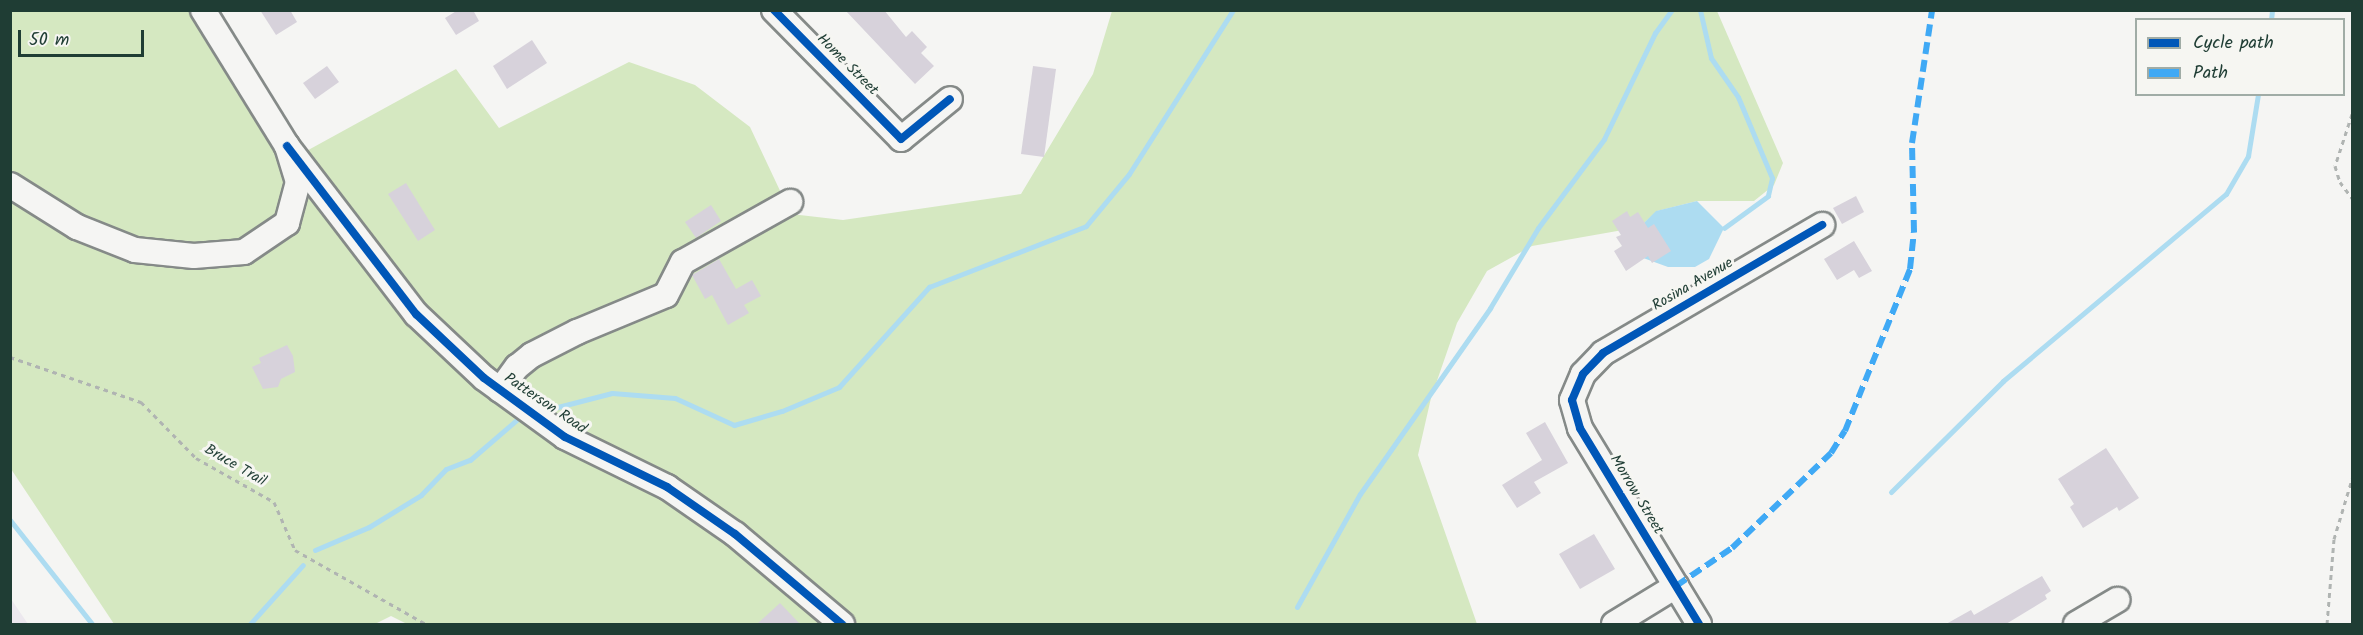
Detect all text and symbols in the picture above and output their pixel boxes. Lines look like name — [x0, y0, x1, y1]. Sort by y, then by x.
scale bar — [21, 18, 147, 56]
legend — [2135, 18, 2345, 96]
text: 50 m — [29, 26, 69, 55]
text: Cycle path — [2193, 29, 2274, 58]
street label: Home Street — [812, 30, 882, 100]
text: Path — [2193, 59, 2228, 88]
street label: Rosina Avenue — [1649, 255, 1737, 315]
street label: Patterson Road — [500, 370, 590, 438]
street label: Bruce Trail — [201, 441, 269, 491]
street label: Morrow Street — [1605, 452, 1667, 538]

